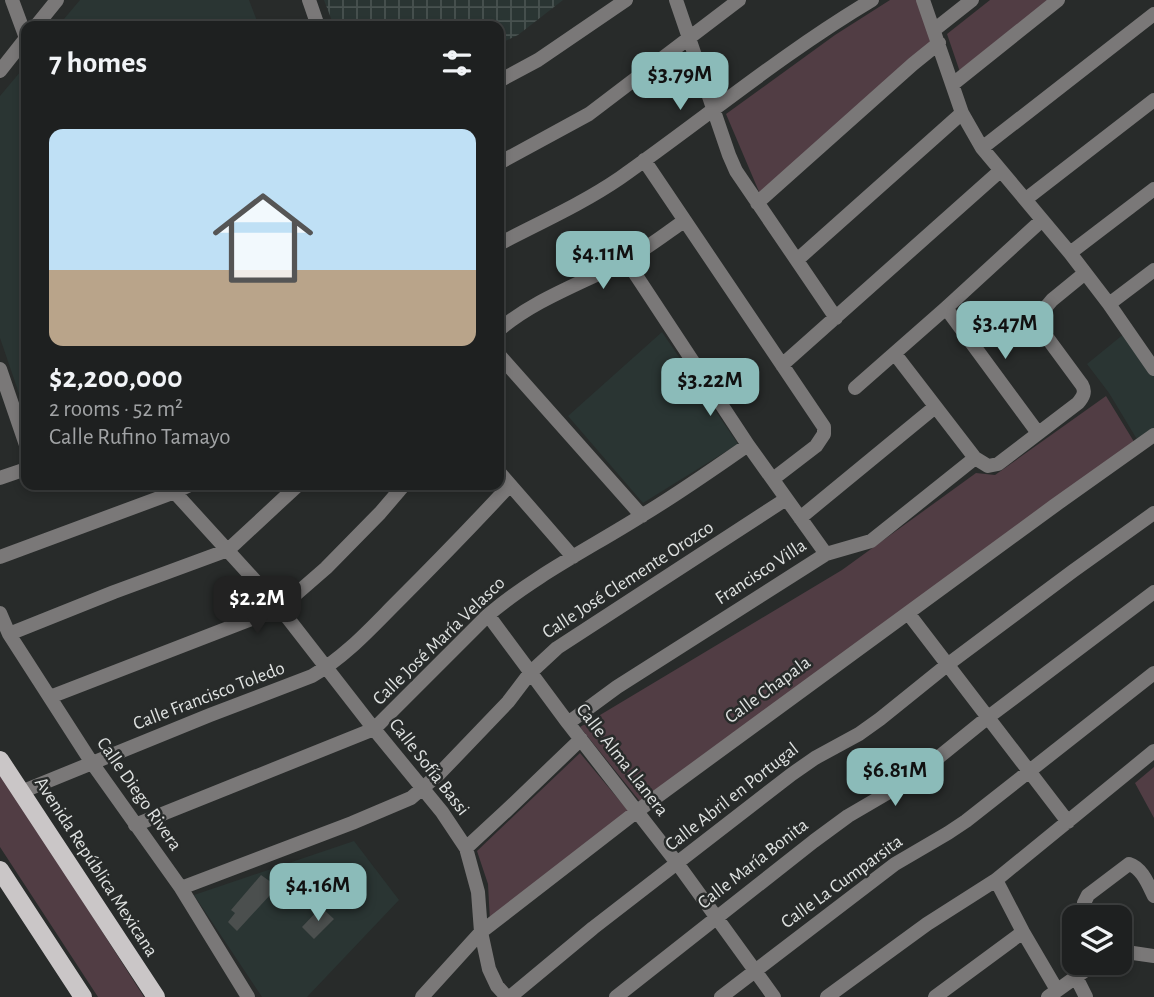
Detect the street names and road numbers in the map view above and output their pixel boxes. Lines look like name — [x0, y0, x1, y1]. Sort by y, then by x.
street label: Calle José Clemente Orozco — [539, 518, 717, 642]
street label: Francisco Villa — [712, 536, 810, 608]
street label: Calle José María Velasco — [369, 573, 509, 709]
street label: Calle Chapala — [722, 653, 814, 727]
street label: Calle Francisco Toledo — [131, 658, 287, 734]
street label: Calle Alma Llanera — [572, 700, 672, 820]
street label: Calle Sofía Bassi — [385, 715, 473, 819]
street label: Calle Diego Rivera — [93, 734, 185, 854]
street label: Calle Abril en Portugal — [662, 739, 802, 855]
street label: Avenida República Mexicana — [31, 774, 161, 960]
street label: Calle María Bonita — [694, 815, 812, 913]
street label: Calle La Cumparsita — [778, 832, 906, 932]

